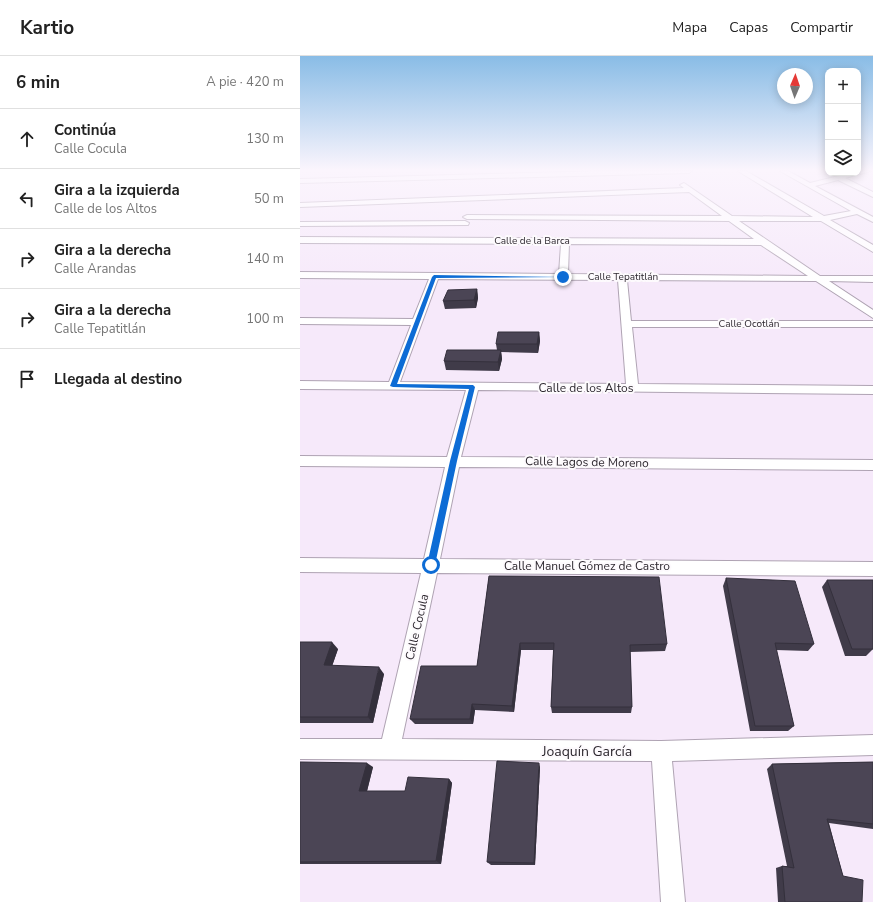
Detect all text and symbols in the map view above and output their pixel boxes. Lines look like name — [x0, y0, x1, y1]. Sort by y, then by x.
text: Kartio — [20, 15, 74, 41]
text: Mapa — [672, 18, 707, 37]
text: Capas — [729, 18, 768, 37]
text: Compartir — [790, 18, 853, 37]
north arrow — [777, 68, 813, 104]
map controls — [825, 68, 861, 176]
button: + — [825, 68, 861, 104]
text: 6 min — [16, 71, 60, 94]
text: A pie · 420 m — [206, 73, 284, 91]
button: − — [825, 104, 861, 140]
text: Continúa — [54, 120, 116, 140]
icon: ahead — [16, 128, 38, 150]
text: 130 m — [246, 130, 284, 148]
text: Calle Cocula — [54, 140, 127, 158]
button: layers — [825, 140, 861, 176]
text: Gira a la izquierda — [54, 180, 180, 200]
icon: left — [16, 188, 38, 210]
text: 50 m — [254, 190, 284, 208]
text: Calle de los Altos — [54, 200, 157, 218]
street label: Calle de la Barca — [494, 234, 570, 248]
text: Gira a la derecha — [54, 240, 171, 260]
icon: right — [16, 248, 38, 270]
text: 140 m — [246, 250, 284, 268]
text: Calle Arandas — [54, 260, 136, 278]
route end — [554, 268, 572, 286]
street label: Calle Tepatitlán — [588, 270, 658, 284]
text: Gira a la derecha — [54, 300, 171, 320]
icon: right — [16, 308, 38, 330]
text: 100 m — [246, 310, 284, 328]
street label: Calle Ocotlán — [719, 317, 779, 331]
text: Calle Tepatitlán — [54, 320, 146, 338]
icon: arrive — [16, 368, 38, 390]
text: Llegada al destino — [54, 369, 182, 389]
street label: Calle de los Altos — [538, 380, 634, 396]
street label: Calle Lagos de Moreno — [525, 453, 649, 471]
route start — [422, 556, 440, 574]
street label: Calle Manuel Gómez de Castro — [504, 558, 670, 574]
street label: Calle Cocula — [402, 592, 432, 662]
street label: Joaquín García — [541, 742, 632, 761]

